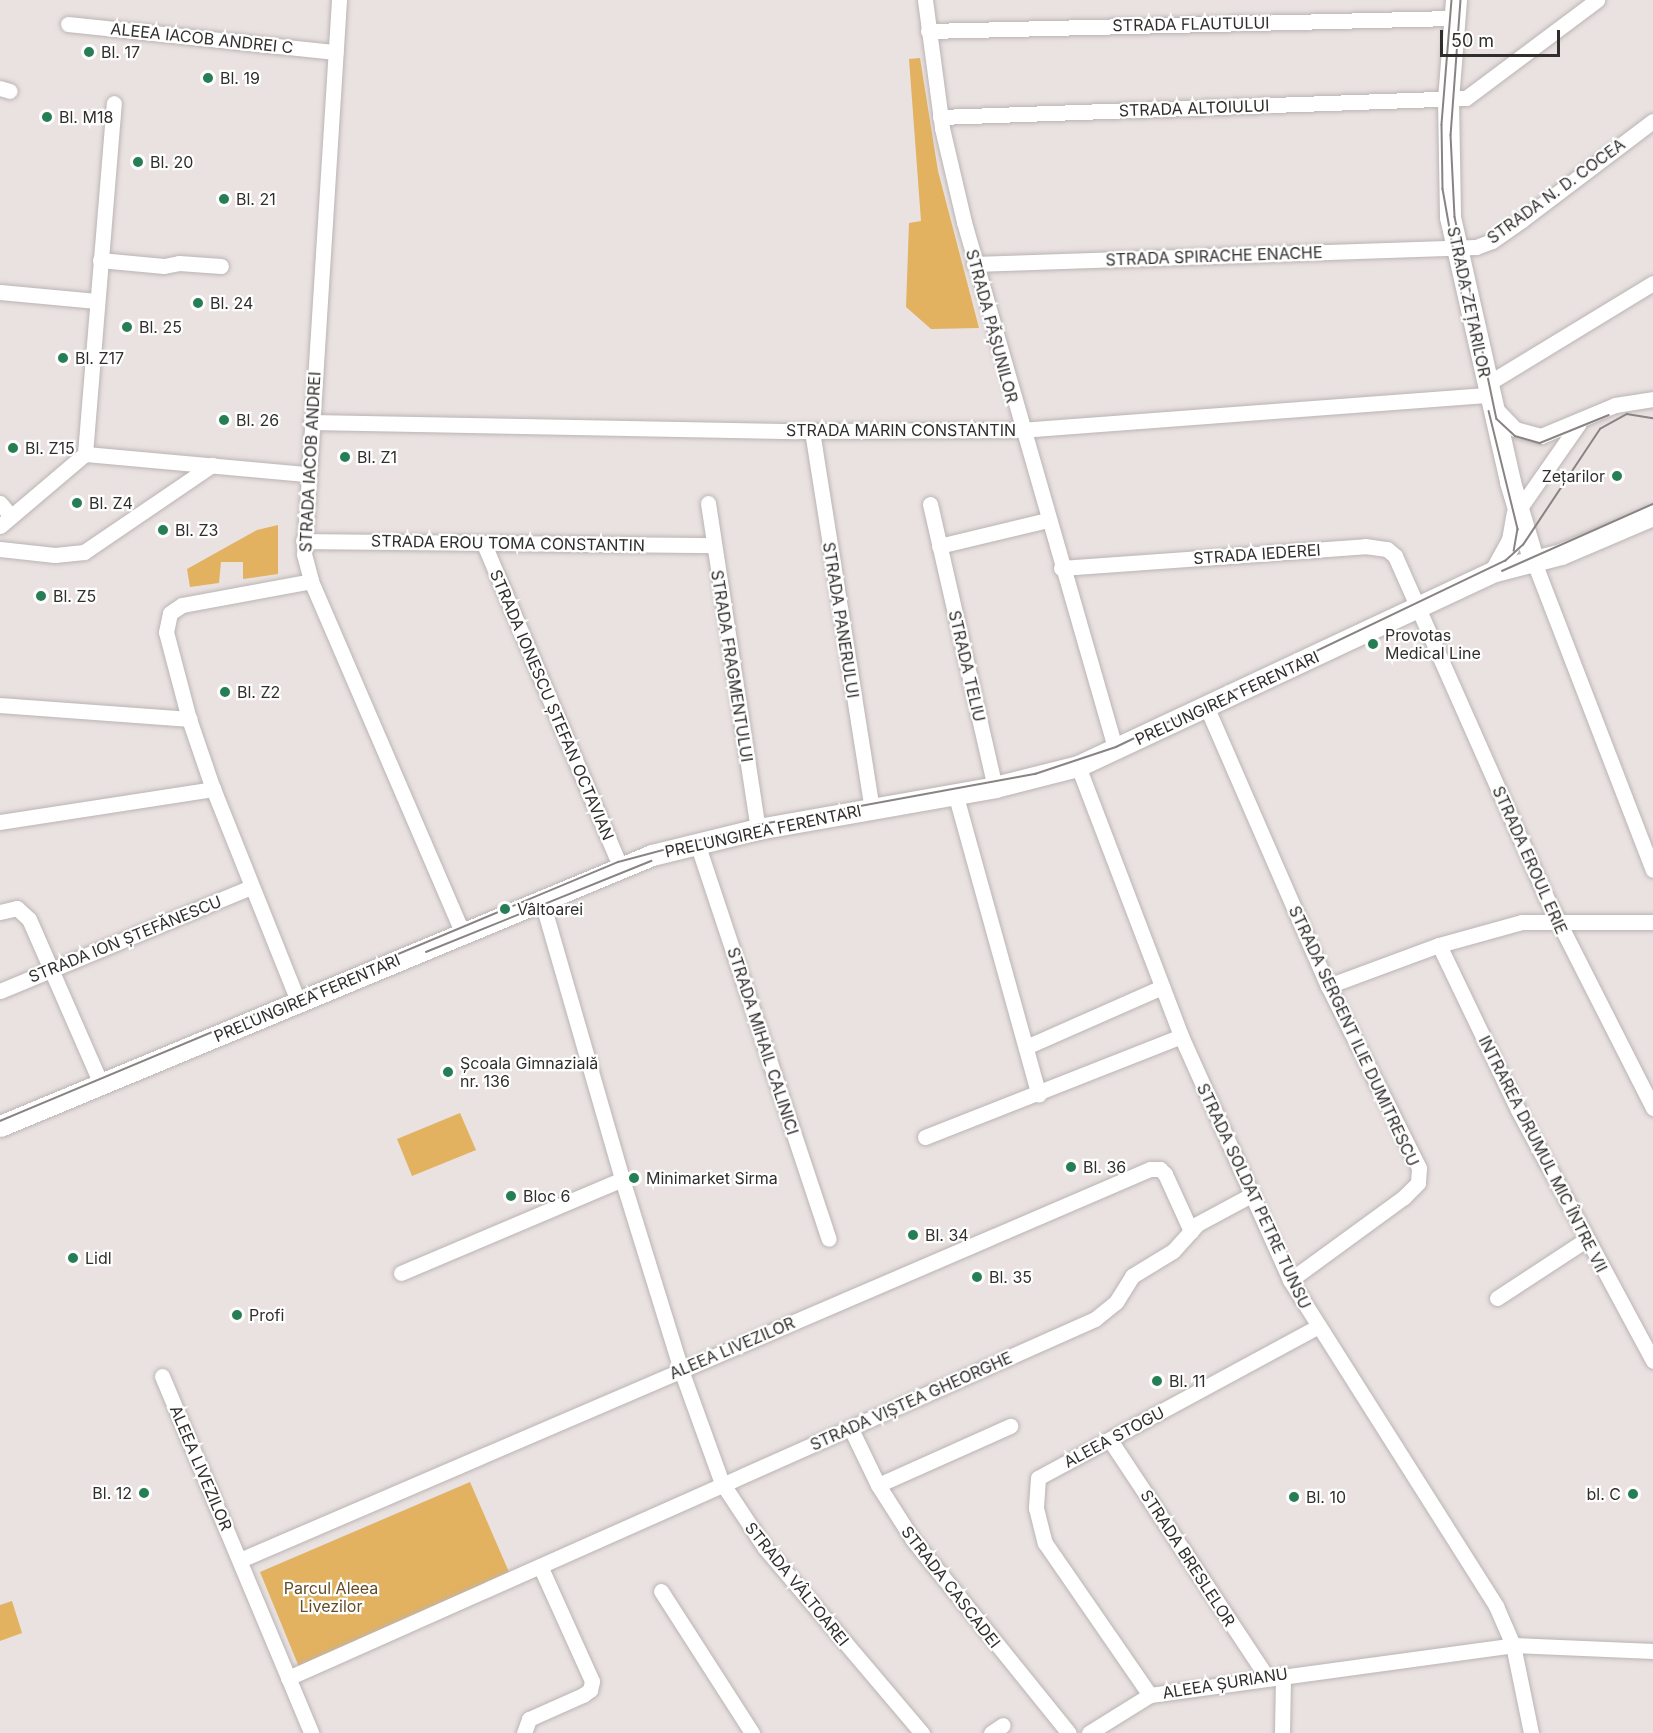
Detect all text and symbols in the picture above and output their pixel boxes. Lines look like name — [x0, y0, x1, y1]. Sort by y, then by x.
street label: STRADA FLAUTULUI — [1112, 13, 1270, 35]
scale bar — [1443, 18, 1563, 56]
street label: ALEEA IACOB ANDREI C — [110, 19, 294, 57]
text: 50 m — [1451, 30, 1494, 51]
place label: Bl. 17 — [101, 42, 140, 62]
marker: Bl. 17 — [82, 45, 96, 59]
place label: Bl. 19 — [220, 68, 260, 88]
marker: Bl. 19 — [201, 71, 215, 85]
street label: STRADA ALTOIULUI — [1118, 96, 1270, 120]
place label: Bl. M18 — [59, 107, 113, 127]
marker: Bl. M18 — [40, 110, 54, 124]
street label: STRADA N. D. COCEA — [1483, 134, 1629, 248]
place label: Bl. 20 — [150, 152, 193, 172]
marker: Bl. 20 — [131, 155, 145, 169]
place label: Bl. 21 — [236, 189, 276, 209]
marker: Bl. 21 — [217, 192, 231, 206]
street label: STRADA ZEȚARILOR — [1444, 225, 1494, 379]
street label: STRADA SPIRACHE ENACHE — [1105, 243, 1323, 269]
street label: STRADA PĂȘUNILOR — [962, 247, 1022, 405]
place label: Bl. 24 — [210, 293, 253, 313]
marker: Bl. 24 — [191, 296, 205, 310]
place label: Bl. 25 — [139, 317, 182, 337]
marker: Bl. 25 — [120, 320, 134, 334]
place label: Bl. Z17 — [75, 348, 124, 368]
marker: Bl. Z17 — [56, 351, 70, 365]
street label: STRADA IACOB ANDREI — [296, 371, 324, 553]
place label: Bl. 26 — [236, 410, 279, 430]
marker: Bl. 26 — [217, 413, 231, 427]
street label: STRADA MARIN CONSTANTIN — [786, 420, 1016, 440]
place label: Bl. Z15 — [25, 438, 75, 458]
marker: Bl. Z15 — [6, 441, 20, 455]
place label: Bl. Z1 — [357, 447, 397, 467]
marker: Bl. Z1 — [338, 450, 352, 464]
place label: Zețarilor — [1542, 466, 1605, 486]
marker: Zețarilor — [1610, 469, 1624, 483]
place label: Bl. Z4 — [89, 493, 133, 513]
marker: Bl. Z4 — [70, 496, 84, 510]
place label: Bl. Z3 — [175, 520, 218, 540]
marker: Bl. Z3 — [156, 523, 170, 537]
street label: STRADA EROU TOMA CONSTANTIN — [371, 531, 645, 555]
street label: STRADA IEDEREI — [1193, 540, 1321, 568]
street label: STRADA PANERULUI — [819, 541, 863, 699]
street label: STRADA IONESCU ȘTEFAN OCTAVIAN — [486, 567, 618, 843]
street label: STRADA FRAGMENTULUI — [707, 569, 757, 763]
place label: Bl. Z5 — [53, 586, 96, 606]
marker: Bl. Z5 — [34, 589, 48, 603]
street label: STRADA TELIU — [945, 608, 989, 724]
place label: Provotas Medical Line — [1385, 625, 1481, 663]
marker: Provotas Medical Line — [1366, 637, 1380, 651]
street label: PRELUNGIREA FERENTARI — [1132, 647, 1322, 749]
place label: Bl. Z2 — [237, 682, 280, 702]
marker: Bl. Z2 — [218, 685, 232, 699]
street label: STRADA EROUL ERIE — [1489, 783, 1571, 937]
street label: PRELUNGIREA FERENTARI — [663, 801, 863, 861]
street label: STRADA ION ȘTEFĂNESCU — [26, 891, 224, 987]
place label: Vâltoarei — [517, 899, 583, 919]
marker: Vâltoarei — [498, 902, 512, 916]
street label: STRADA SERGENT ILIE DUMITRESCU — [1285, 903, 1423, 1169]
street label: STRADA MIHAIL CALINICI — [724, 945, 802, 1137]
street label: PRELUNGIREA FERENTARI — [211, 950, 403, 1046]
street label: INTRAREA DRUMUL MIC ÎNTRE VII — [1475, 1033, 1611, 1275]
place label: Școala Gimnazială nr. 136 — [460, 1053, 598, 1091]
marker: Școala Gimnazială nr. 136 — [441, 1065, 455, 1079]
street label: STRADA SOLDAT PETRE TUNSU — [1193, 1080, 1315, 1312]
place label: Bl. 36 — [1083, 1157, 1126, 1177]
marker: Bl. 36 — [1064, 1160, 1078, 1174]
place label: Minimarket Sirma — [646, 1168, 778, 1188]
marker: Minimarket Sirma — [627, 1171, 641, 1185]
place label: Bloc 6 — [523, 1186, 570, 1206]
marker: Bloc 6 — [504, 1189, 518, 1203]
place label: Bl. 34 — [925, 1225, 969, 1245]
marker: Bl. 34 — [906, 1228, 920, 1242]
place label: Lidl — [85, 1248, 112, 1268]
marker: Lidl — [66, 1251, 80, 1265]
place label: Bl. 35 — [989, 1267, 1032, 1287]
marker: Bl. 35 — [970, 1270, 984, 1284]
place label: Profi — [249, 1305, 284, 1325]
marker: Profi — [230, 1308, 244, 1322]
street label: ALEEA LIVEZILOR — [666, 1313, 798, 1383]
street label: STRADA VIȘTEA GHEORGHE — [807, 1348, 1015, 1454]
place label: Bl. 11 — [1169, 1371, 1205, 1391]
marker: Bl. 11 — [1150, 1374, 1164, 1388]
street label: ALEEA LIVEZILOR — [166, 1402, 236, 1534]
street label: ALEEA STOGU — [1060, 1402, 1168, 1472]
place label: Bl. 12 — [92, 1483, 132, 1503]
place label: bl. C — [1587, 1484, 1621, 1504]
marker: Bl. 12 — [137, 1486, 151, 1500]
street label: STRADA BRESLELOR — [1137, 1486, 1239, 1630]
place label: Bl. 10 — [1306, 1487, 1346, 1507]
marker: bl. C — [1626, 1487, 1640, 1501]
marker: Bl. 10 — [1287, 1490, 1301, 1504]
street label: STRADA VÂLTOAREI — [741, 1518, 853, 1650]
street label: STRADA CASCADEI — [898, 1522, 1004, 1652]
park label: Parcul Aleea Livezilor — [284, 1578, 378, 1616]
street label: ALEEA ȘURIANU — [1161, 1664, 1289, 1702]

